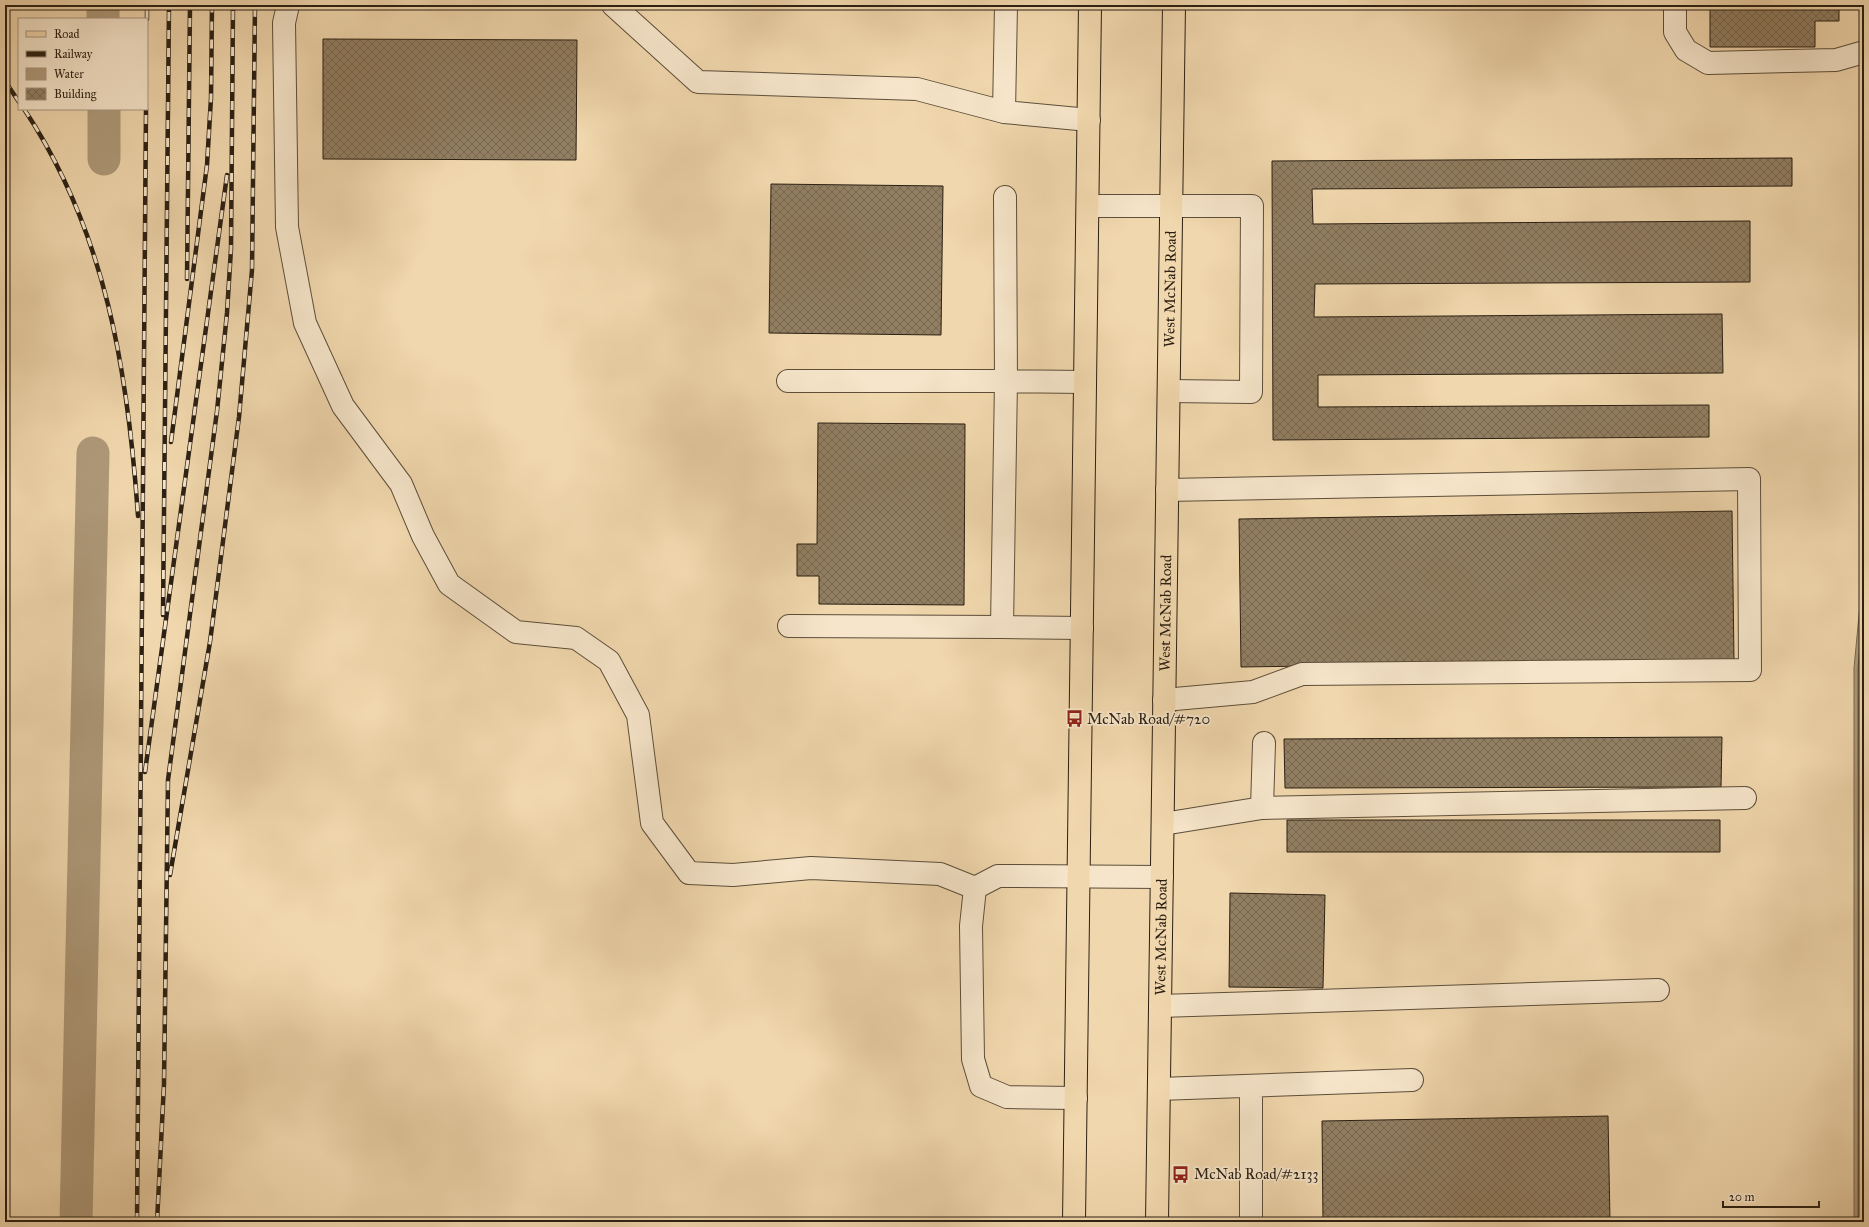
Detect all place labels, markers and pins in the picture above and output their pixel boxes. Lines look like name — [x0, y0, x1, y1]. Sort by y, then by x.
bus stop icon: McNab Road/#720 — [1064, 709, 1084, 729]
place label: McNab Road/#720 — [1087, 710, 1210, 728]
bus stop icon: McNab Road/#2133 — [1171, 1164, 1191, 1184]
place label: McNab Road/#2133 — [1194, 1165, 1318, 1183]

